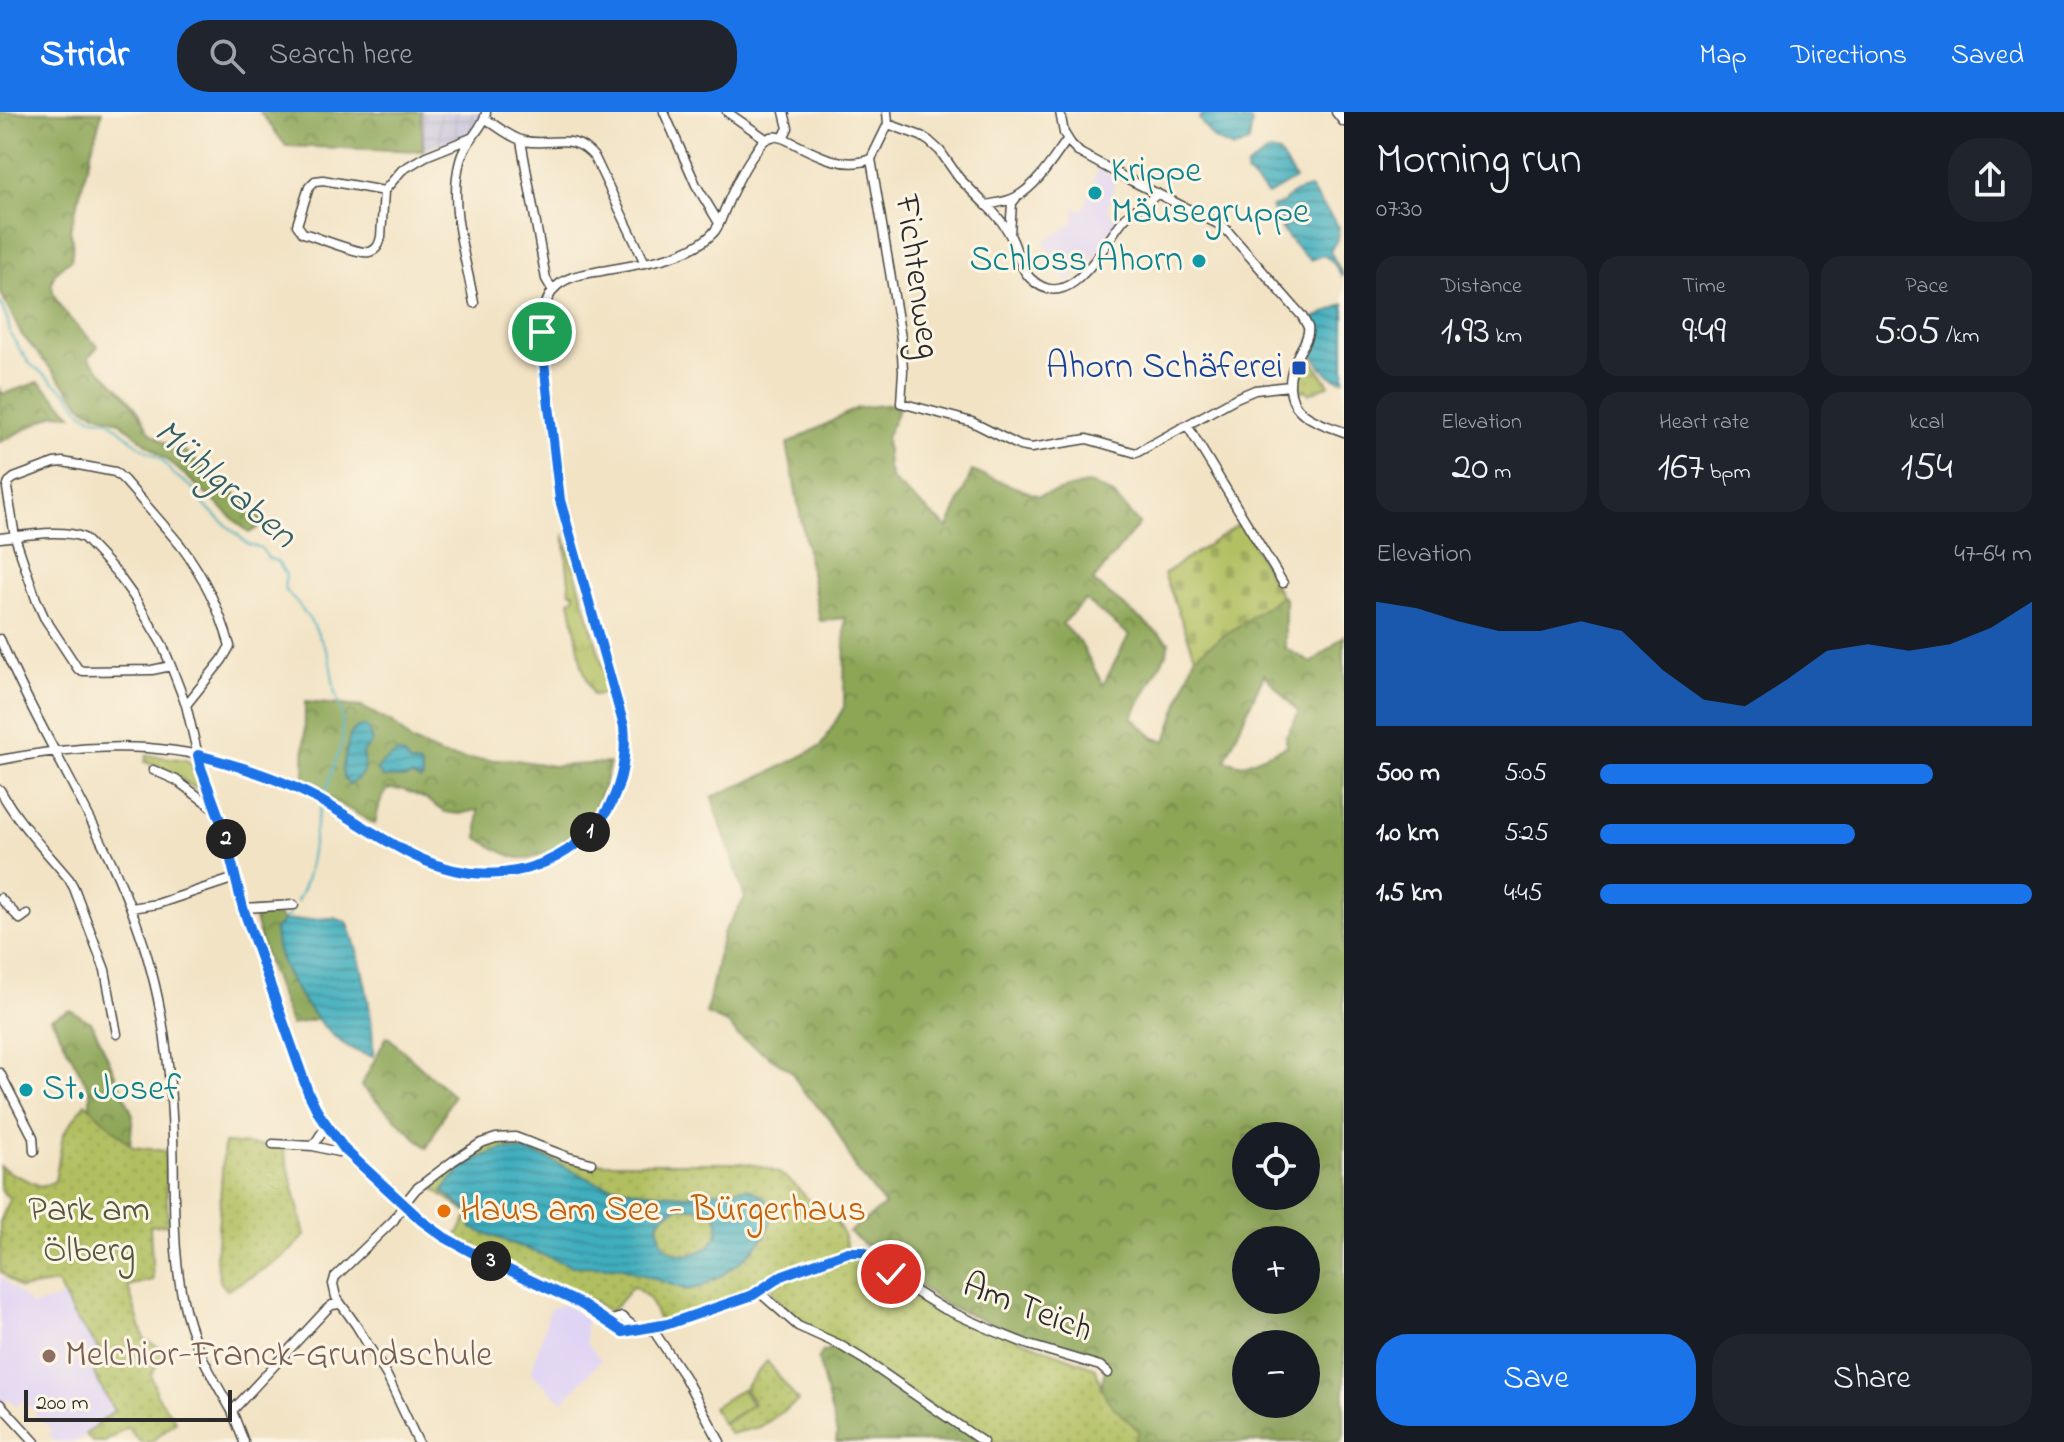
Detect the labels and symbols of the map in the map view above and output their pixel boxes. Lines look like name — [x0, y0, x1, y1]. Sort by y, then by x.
place label: Krippe Mäusegruppe — [1111, 146, 1310, 240]
marker: Krippe Mäusegruppe — [1086, 184, 1104, 202]
street label: Fichtenweg — [878, 191, 954, 362]
place label: Schloss Ahorn — [969, 235, 1183, 288]
marker: Schloss Ahorn — [1190, 252, 1208, 270]
pin — [508, 298, 576, 366]
place label: Ahorn Schäferei — [1046, 342, 1283, 395]
marker: Ahorn Schäferei — [1290, 359, 1308, 377]
water label: Mühlgraben — [140, 407, 309, 564]
pin: 1 — [570, 812, 610, 852]
pin: 2 — [206, 819, 246, 859]
place label: St. Josef — [42, 1064, 181, 1117]
marker: St. Josef — [17, 1081, 35, 1099]
park label: Park am Ölberg — [28, 1185, 150, 1279]
place label: Haus am See - Bürgerhaus — [460, 1185, 866, 1238]
marker: Haus am See - Bürgerhaus — [435, 1202, 453, 1220]
pin — [857, 1240, 925, 1308]
pin: 3 — [471, 1241, 511, 1281]
street label: Am Teich — [954, 1260, 1100, 1358]
place label: Melchior-Franck-Grundschule — [65, 1330, 493, 1383]
marker: Melchior-Franck-Grundschule — [40, 1347, 58, 1365]
scale bar — [24, 1386, 232, 1422]

